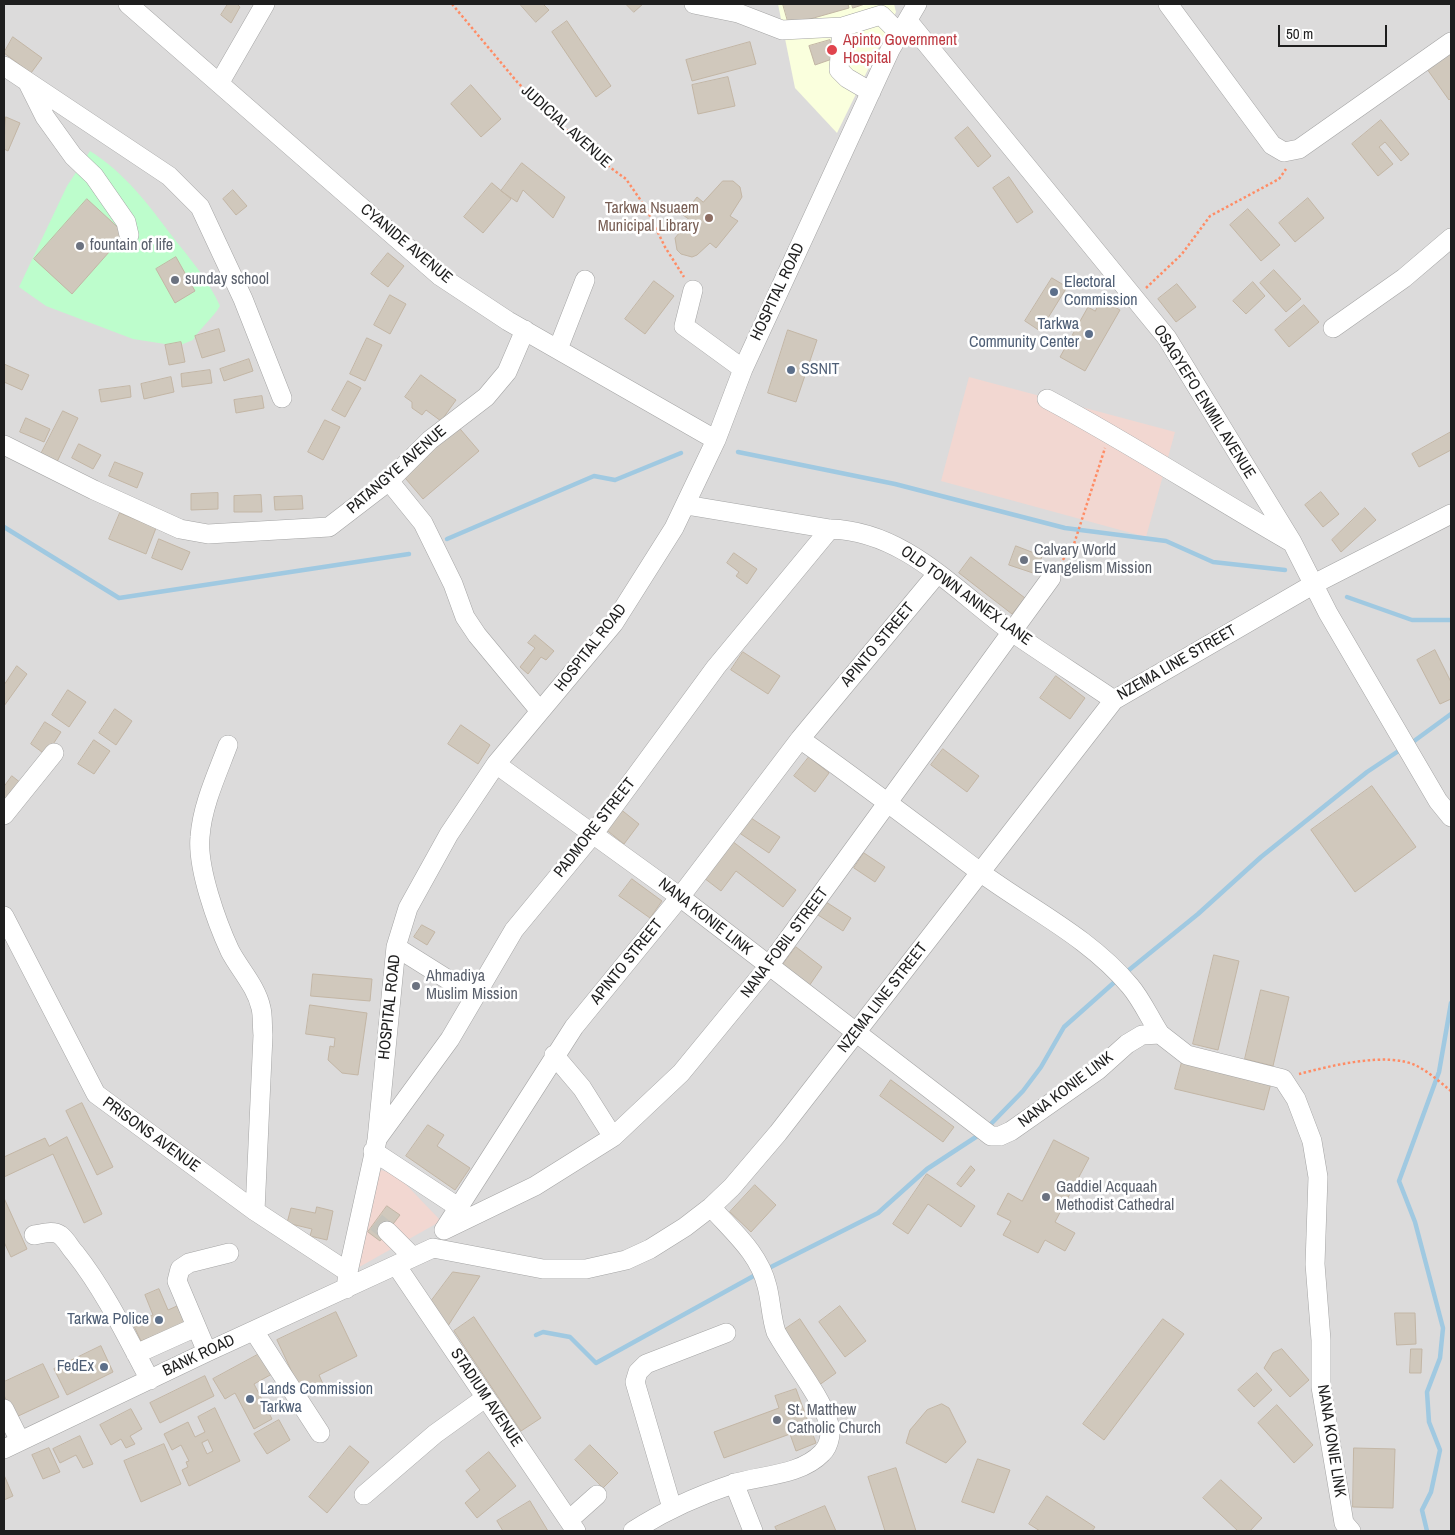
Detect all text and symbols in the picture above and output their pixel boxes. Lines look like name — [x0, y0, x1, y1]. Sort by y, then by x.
scale bar — [1280, 15, 1389, 47]
text: 50 m — [1286, 23, 1313, 44]
place label: Apinto Government Hospital — [843, 31, 957, 69]
marker: Apinto Government Hospital — [825, 43, 839, 57]
street label: JUDICIAL AVENUE — [517, 81, 615, 173]
place label: Tarkwa Nsuaem Municipal Library — [598, 199, 699, 237]
street label: CYANIDE AVENUE — [356, 200, 456, 288]
marker: Tarkwa Nsuaem Municipal Library — [703, 212, 715, 224]
place label: fountain of life — [90, 236, 173, 256]
marker: fountain of life — [74, 240, 86, 252]
street label: HOSPITAL ROAD — [747, 240, 809, 344]
place label: sunday school — [185, 270, 269, 290]
place label: Electoral Commission — [1064, 273, 1138, 311]
marker: sunday school — [169, 274, 181, 286]
marker: Electoral Commission — [1048, 286, 1060, 298]
place label: Tarkwa Community Center — [969, 315, 1079, 353]
street label: OSAGYEFO ENIMIL AVENUE — [1149, 322, 1259, 482]
marker: Tarkwa Community Center — [1083, 328, 1095, 340]
place label: SSNIT — [801, 360, 840, 380]
marker: SSNIT — [785, 364, 797, 376]
street label: PATANGYE AVENUE — [343, 422, 451, 518]
place label: Calvary World Evangelism Mission — [1034, 541, 1152, 579]
street label: OLD TOWN ANNEX LANE — [897, 542, 1035, 650]
marker: Calvary World Evangelism Mission — [1018, 554, 1030, 566]
street label: APINTO STREET — [837, 599, 919, 691]
street label: HOSPITAL ROAD — [551, 601, 631, 695]
street label: NZEMA LINE STREET — [1114, 621, 1240, 705]
street label: PADMORE STREET — [550, 775, 640, 881]
street label: NANA KONIE LINK — [654, 874, 756, 960]
street label: NANA FOBIL STREET — [737, 884, 833, 1002]
street label: APINTO STREET — [587, 916, 667, 1008]
street label: NZEMA LINE STREET — [834, 939, 932, 1057]
street label: HOSPITAL ROAD — [375, 954, 405, 1060]
place label: Ahmadiya Muslim Mission — [426, 967, 518, 1005]
marker: Ahmadiya Muslim Mission — [410, 980, 422, 992]
street label: NANA KONIE LINK — [1015, 1048, 1117, 1132]
street label: PRISONS AVENUE — [99, 1093, 203, 1177]
place label: Gaddiel Acquaah Methodist Cathedral — [1056, 1178, 1174, 1216]
marker: Gaddiel Acquaah Methodist Cathedral — [1040, 1191, 1052, 1203]
place label: Tarkwa Police — [67, 1310, 149, 1330]
marker: Tarkwa Police — [153, 1314, 165, 1326]
street label: BANK ROAD — [160, 1331, 238, 1381]
street label: STADIUM AVENUE — [446, 1345, 526, 1451]
place label: FedEx — [57, 1357, 94, 1377]
marker: FedEx — [98, 1361, 110, 1373]
place label: Lands Commission Tarkwa — [260, 1380, 373, 1418]
street label: NANA KONIE LINK — [1313, 1383, 1349, 1499]
marker: Lands Commission Tarkwa — [244, 1393, 256, 1405]
place label: St. Matthew Catholic Church — [787, 1401, 881, 1439]
marker: St. Matthew Catholic Church — [771, 1414, 783, 1426]

